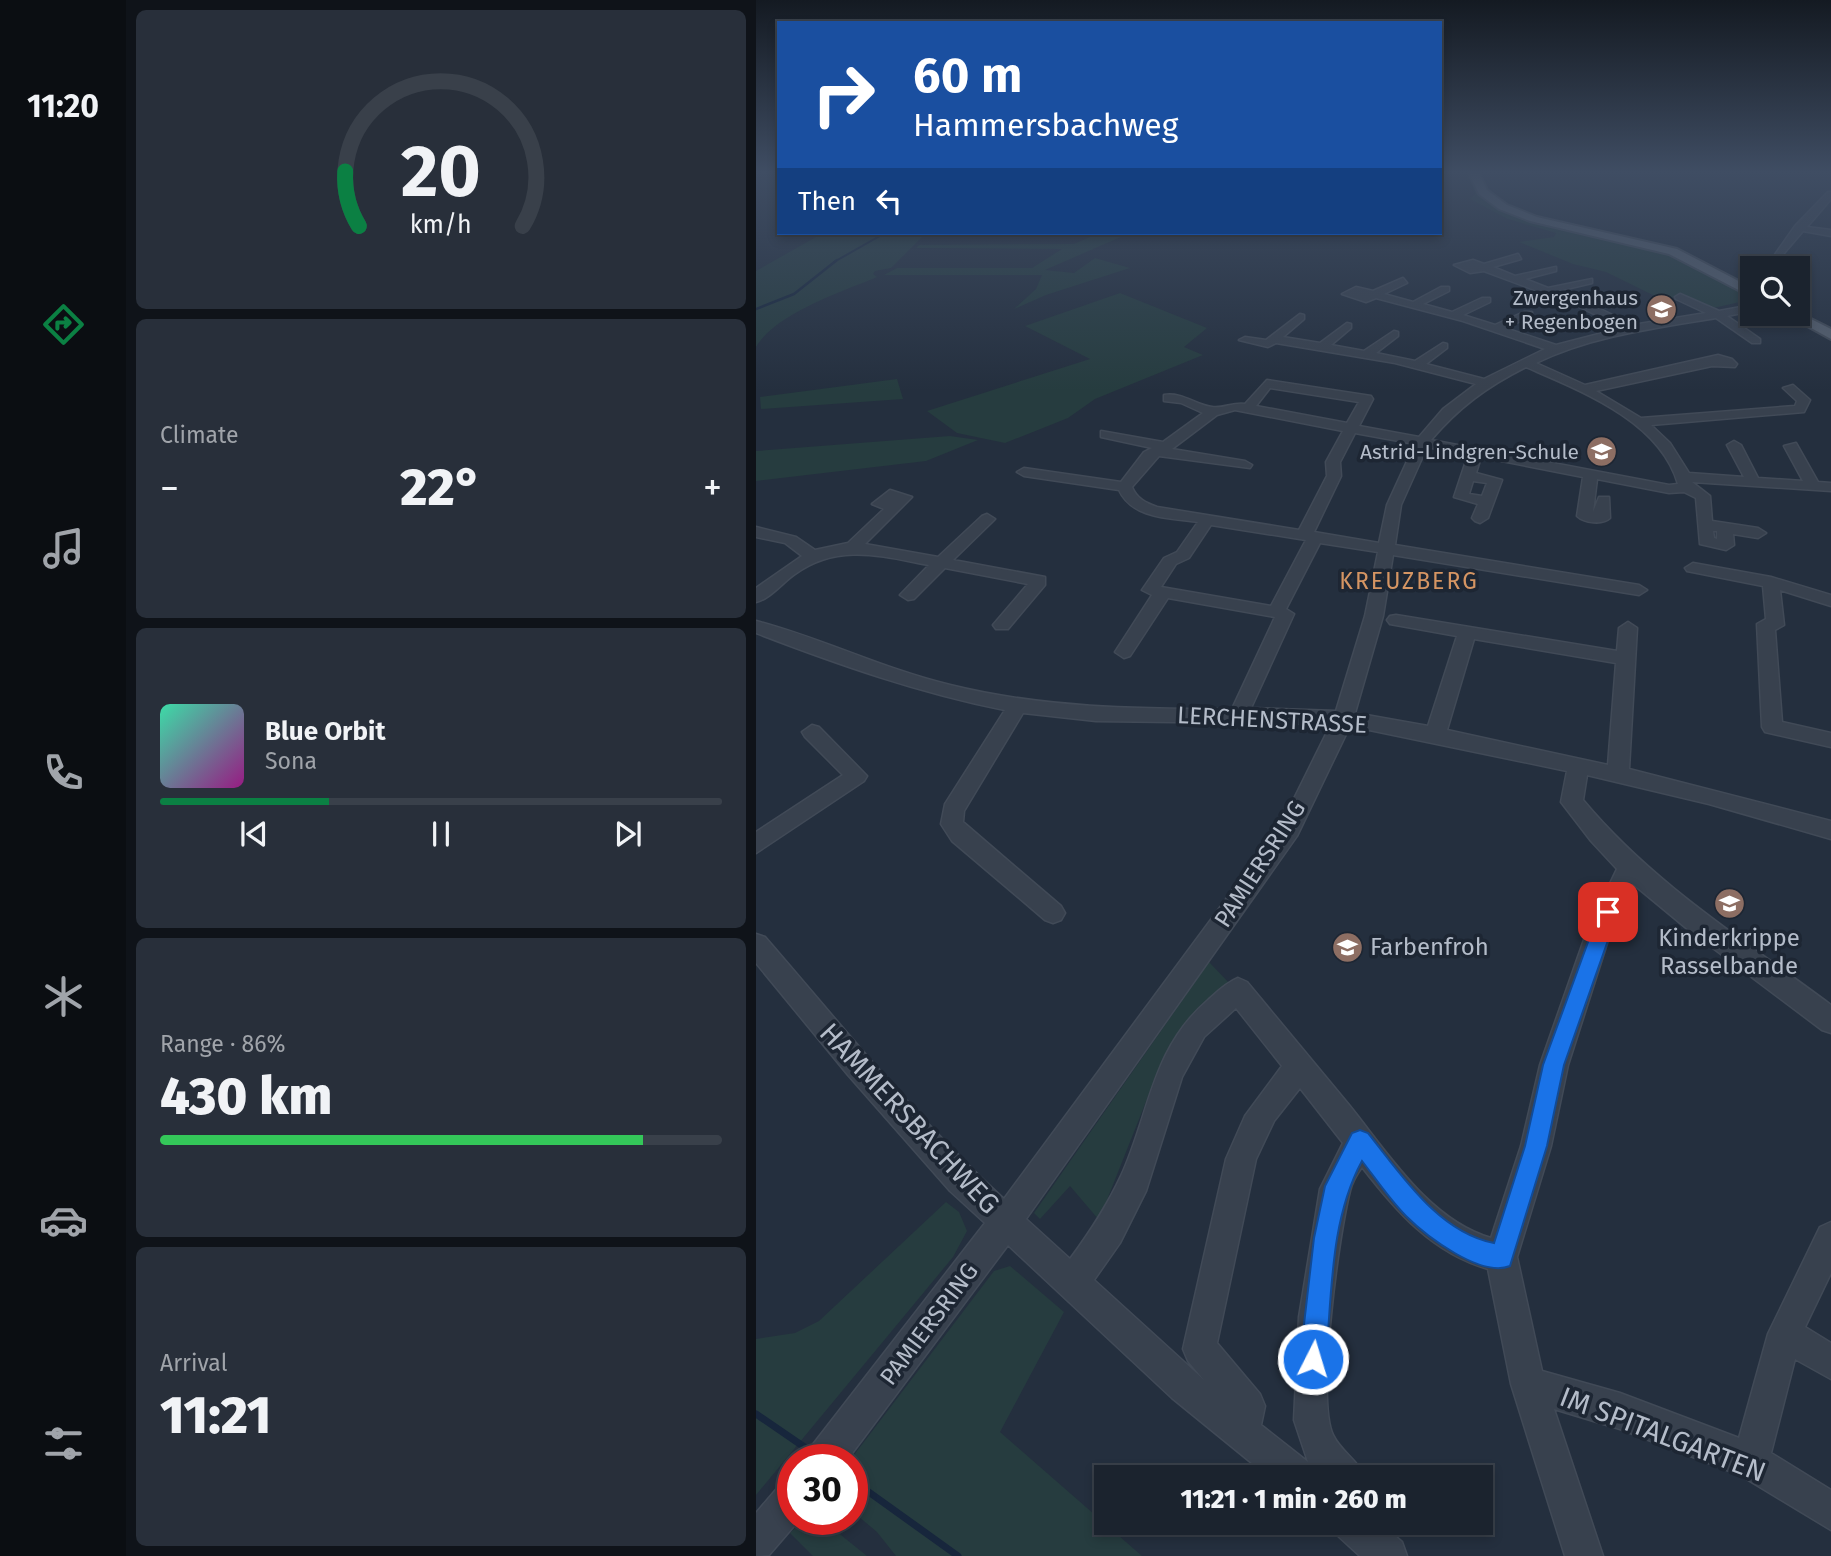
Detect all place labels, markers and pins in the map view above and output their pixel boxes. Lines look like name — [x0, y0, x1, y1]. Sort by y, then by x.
place label: Zwergenhaus + Regenbogen — [1505, 285, 1638, 335]
school or university icon: Zwergenhaus + Regenbogen — [1644, 293, 1678, 327]
school or university icon: Astrid-Lindgren-Schule — [1585, 435, 1619, 469]
place label: Astrid-Lindgren-Schule — [1360, 439, 1579, 465]
pin — [1578, 882, 1638, 942]
school or university icon: Kinderkrippe Rasselbande — [1712, 887, 1746, 921]
place label: Kinderkrippe Rasselbande — [1658, 924, 1800, 980]
school or university icon: Farbenfroh — [1330, 930, 1364, 964]
place label: Farbenfroh — [1370, 933, 1489, 961]

